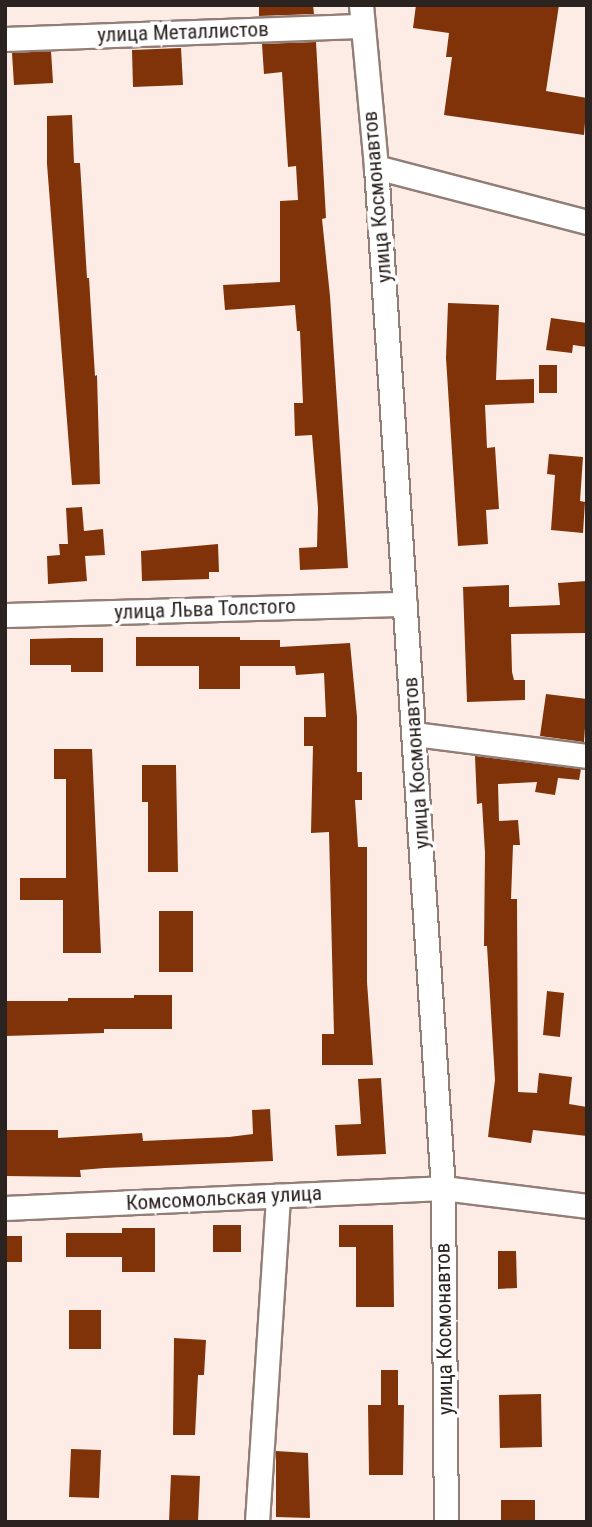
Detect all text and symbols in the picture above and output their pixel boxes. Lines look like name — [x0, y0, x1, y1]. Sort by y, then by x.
street label: улица Металлистов — [97, 16, 269, 48]
street label: улица Космонавтов — [357, 110, 397, 284]
street label: улица Льва Толстого — [114, 593, 296, 625]
street label: улица Космонавтов — [397, 676, 435, 850]
street label: Комсомольская улица — [125, 1180, 323, 1216]
street label: улица Космонавтов — [430, 1243, 458, 1415]

